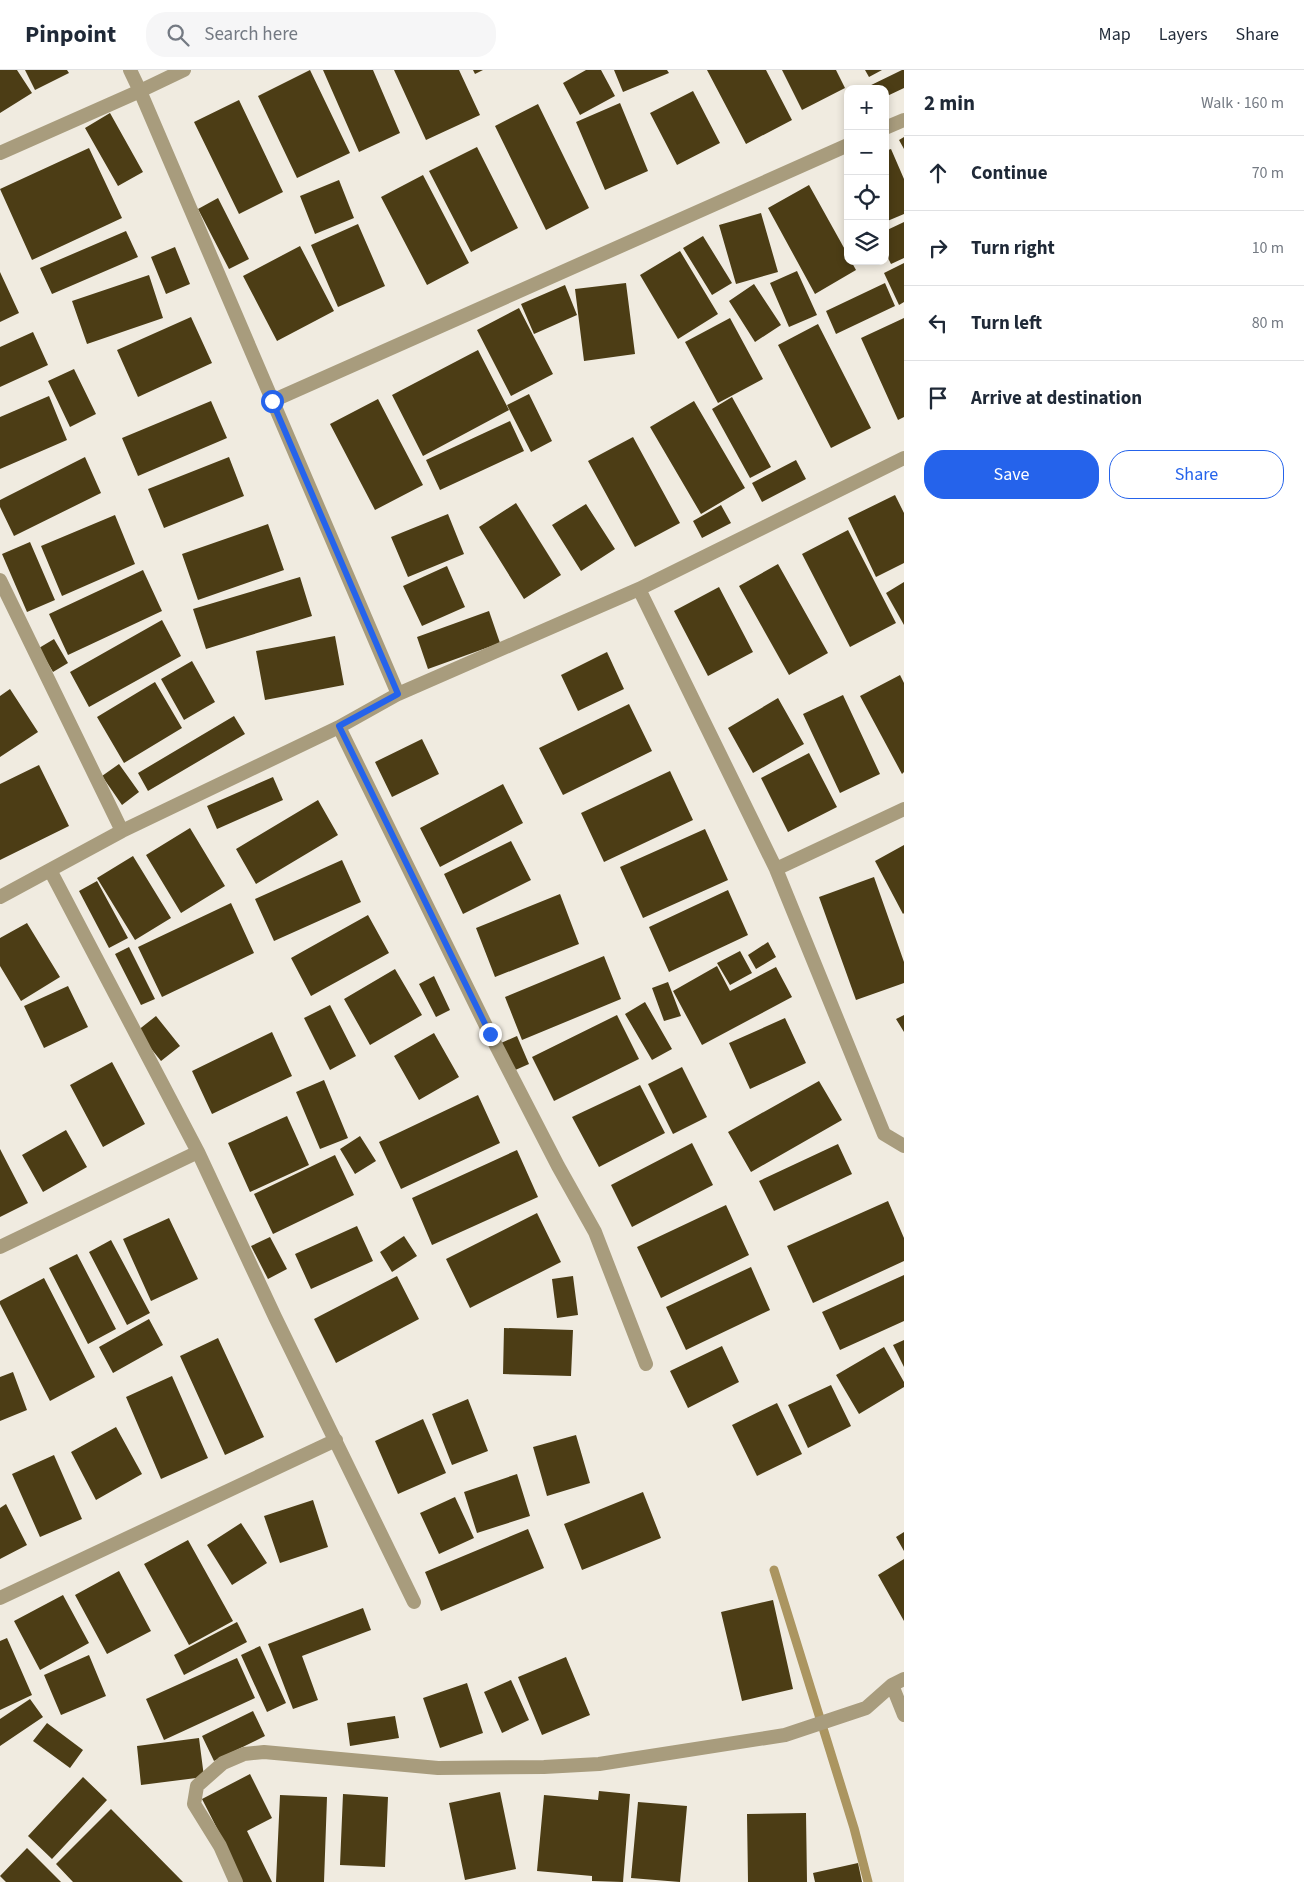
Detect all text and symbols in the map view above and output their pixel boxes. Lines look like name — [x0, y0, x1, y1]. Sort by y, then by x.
search box — [146, 12, 496, 57]
text: Pinpoint — [25, 17, 116, 52]
icon: search — [164, 21, 192, 49]
text: Search here — [204, 21, 298, 48]
text: Map — [1099, 22, 1131, 47]
text: Layers — [1159, 22, 1208, 47]
text: Share — [1236, 22, 1279, 47]
map controls — [844, 85, 889, 265]
button: + — [844, 85, 889, 130]
text: 2 min — [924, 88, 975, 118]
text: Walk · 160 m — [1201, 92, 1284, 114]
button: − — [844, 130, 889, 175]
icon: ahead — [924, 159, 952, 187]
text: Continue — [971, 160, 1048, 187]
text: 70 m — [1252, 162, 1284, 184]
button: locate — [844, 175, 889, 220]
button: layers — [844, 220, 889, 265]
icon: right — [924, 234, 952, 262]
text: Turn right — [971, 235, 1055, 262]
text: 10 m — [1252, 237, 1284, 259]
icon: left — [924, 309, 952, 337]
text: Turn left — [971, 310, 1042, 337]
text: 80 m — [1252, 312, 1284, 334]
icon: arrive — [924, 384, 952, 412]
text: Arrive at destination — [971, 385, 1142, 412]
route start — [261, 390, 284, 413]
button: Save — [924, 450, 1099, 499]
button: Share — [1109, 450, 1284, 499]
route end — [479, 1023, 502, 1046]

